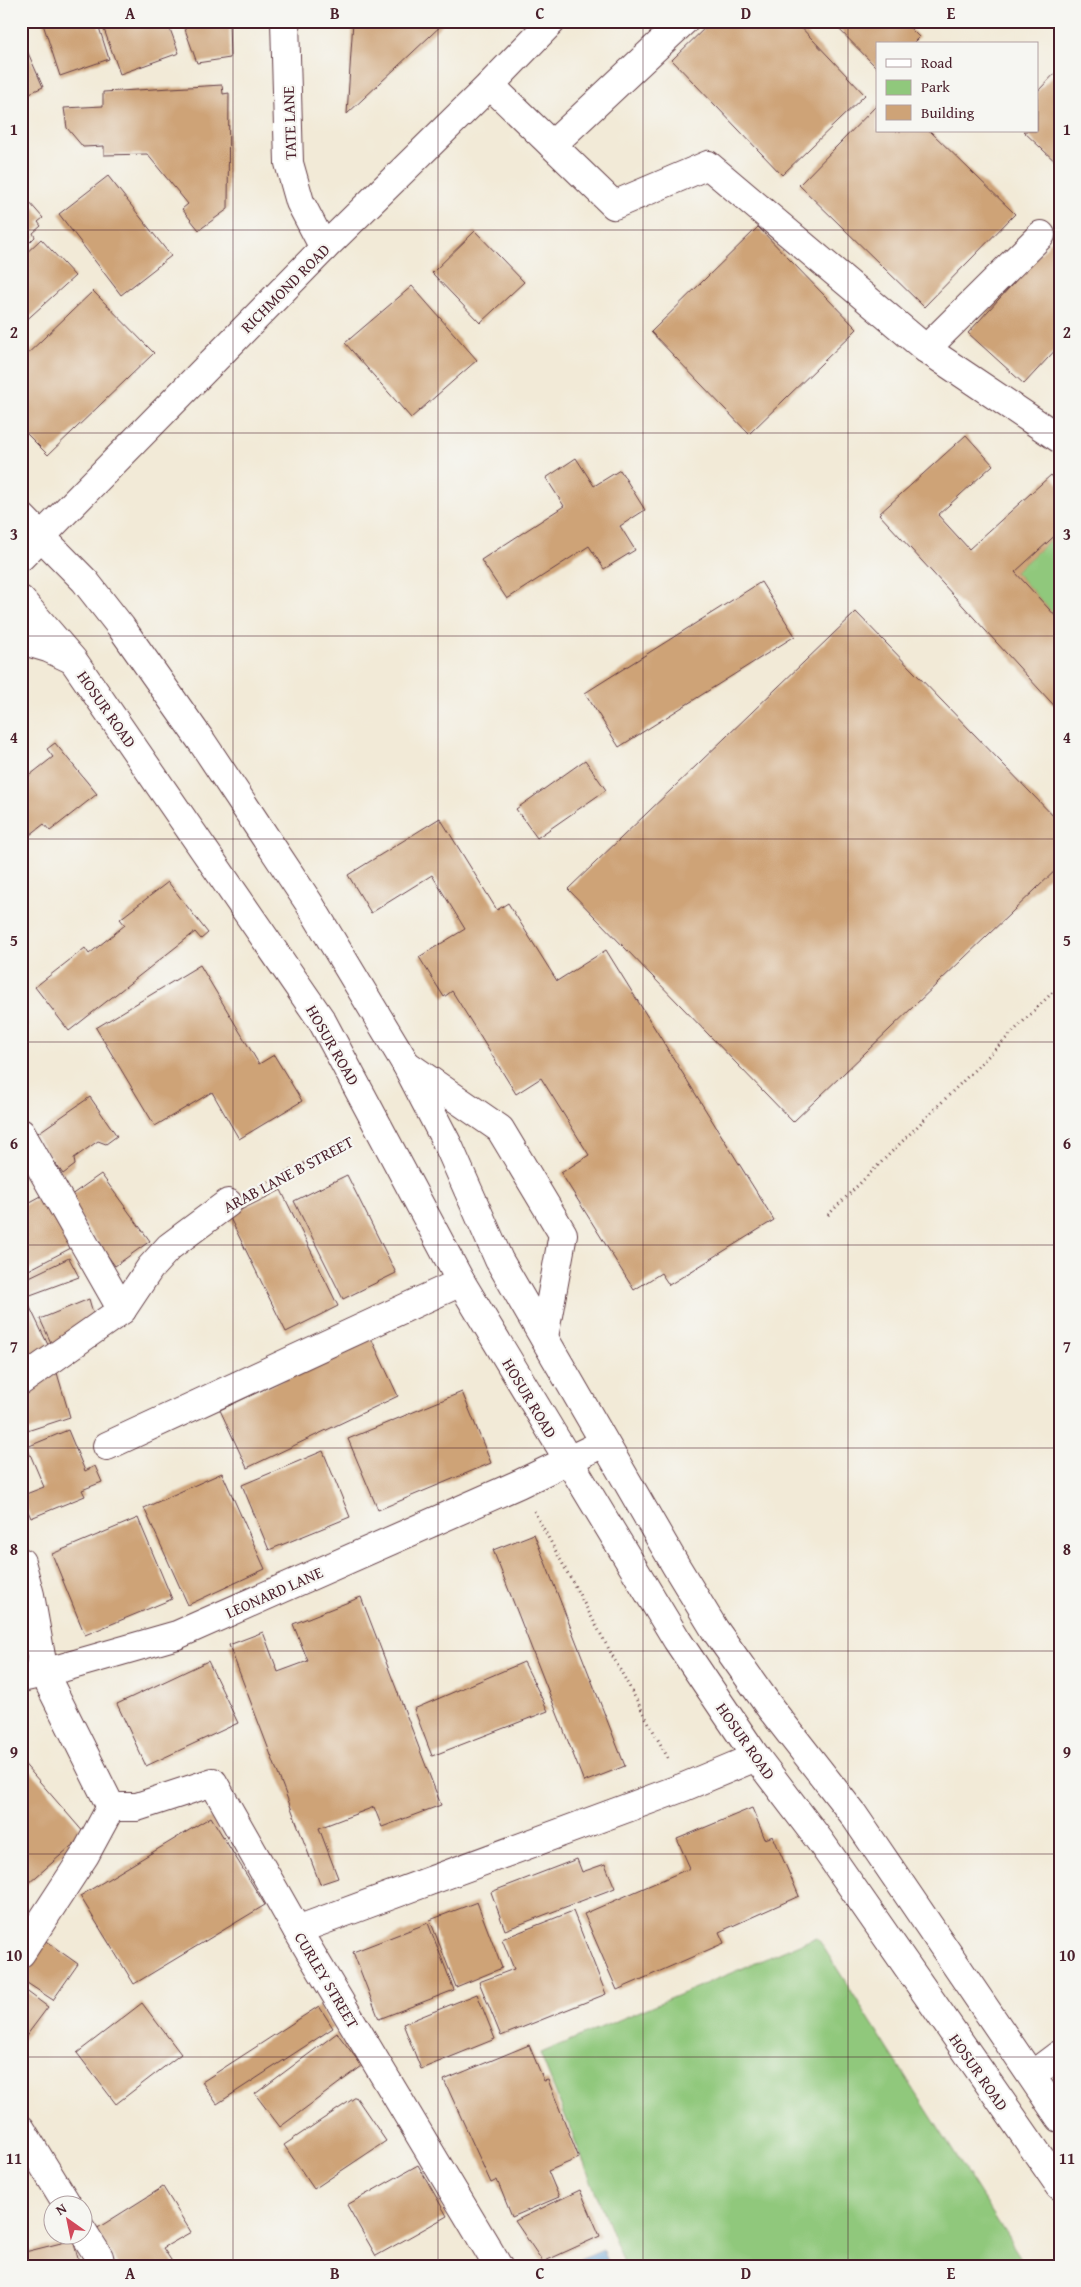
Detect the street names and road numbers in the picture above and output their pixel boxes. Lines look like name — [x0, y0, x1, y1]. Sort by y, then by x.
street label: TATE LANE — [276, 86, 302, 160]
street label: RICHMOND ROAD — [235, 238, 335, 338]
street label: HOSUR ROAD — [72, 666, 143, 753]
street label: HOSUR ROAD — [300, 1000, 366, 1090]
street label: ARAB LANE B STREET — [219, 1129, 357, 1219]
street label: HOSUR ROAD — [497, 1354, 563, 1443]
street label: LEONARD LANE — [221, 1560, 327, 1624]
street label: HOSUR ROAD — [711, 1698, 782, 1785]
street label: CURLEY STREET — [289, 1927, 365, 2033]
street label: HOSUR ROAD — [944, 2029, 1015, 2116]

